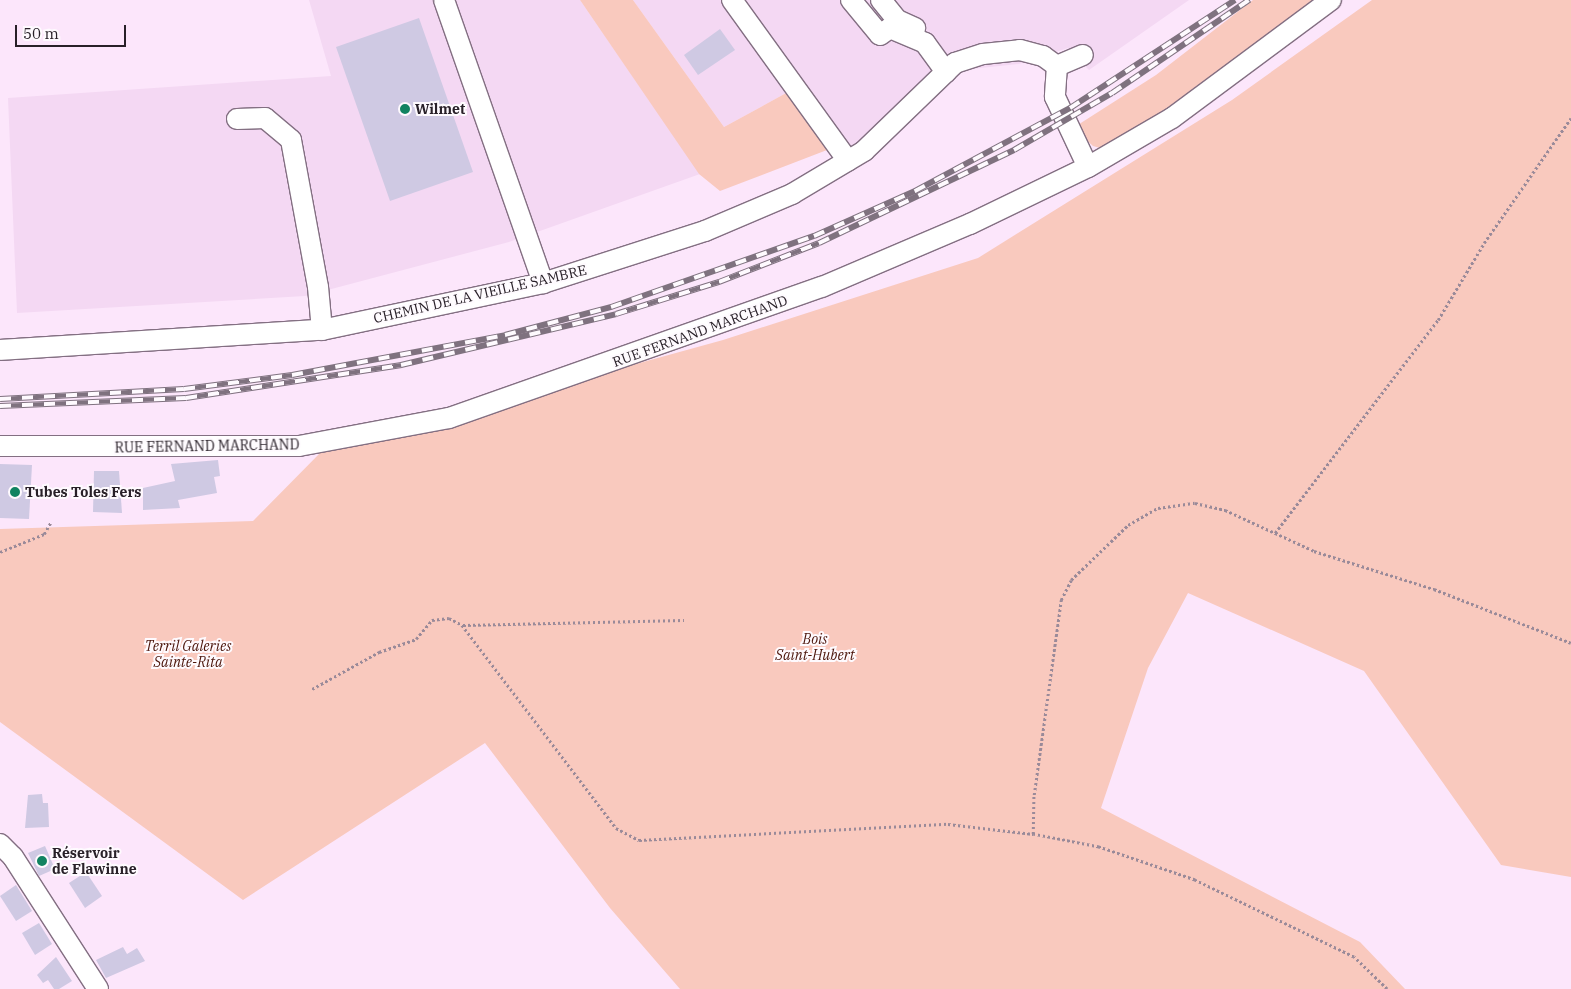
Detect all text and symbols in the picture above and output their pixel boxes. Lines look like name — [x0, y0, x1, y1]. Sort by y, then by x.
scale bar — [18, 15, 129, 47]
text: 50 m — [23, 24, 59, 43]
place label: Wilmet — [415, 101, 465, 117]
marker: Wilmet — [399, 103, 411, 115]
street label: CHEMIN DE LA VIEILLE SAMBRE — [372, 261, 588, 327]
street label: RUE FERNAND MARCHAND — [610, 291, 790, 371]
street label: RUE FERNAND MARCHAND — [114, 436, 300, 456]
place label: Tubes Toles Fers — [25, 484, 141, 500]
marker: Tubes Toles Fers — [9, 486, 21, 498]
park label: Bois Saint-Hubert — [775, 631, 855, 664]
park label: Terril Galeries Sainte-Rita — [145, 638, 231, 670]
place label: Réservoir de Flawinne — [52, 845, 137, 878]
marker: Réservoir de Flawinne — [36, 855, 48, 867]

